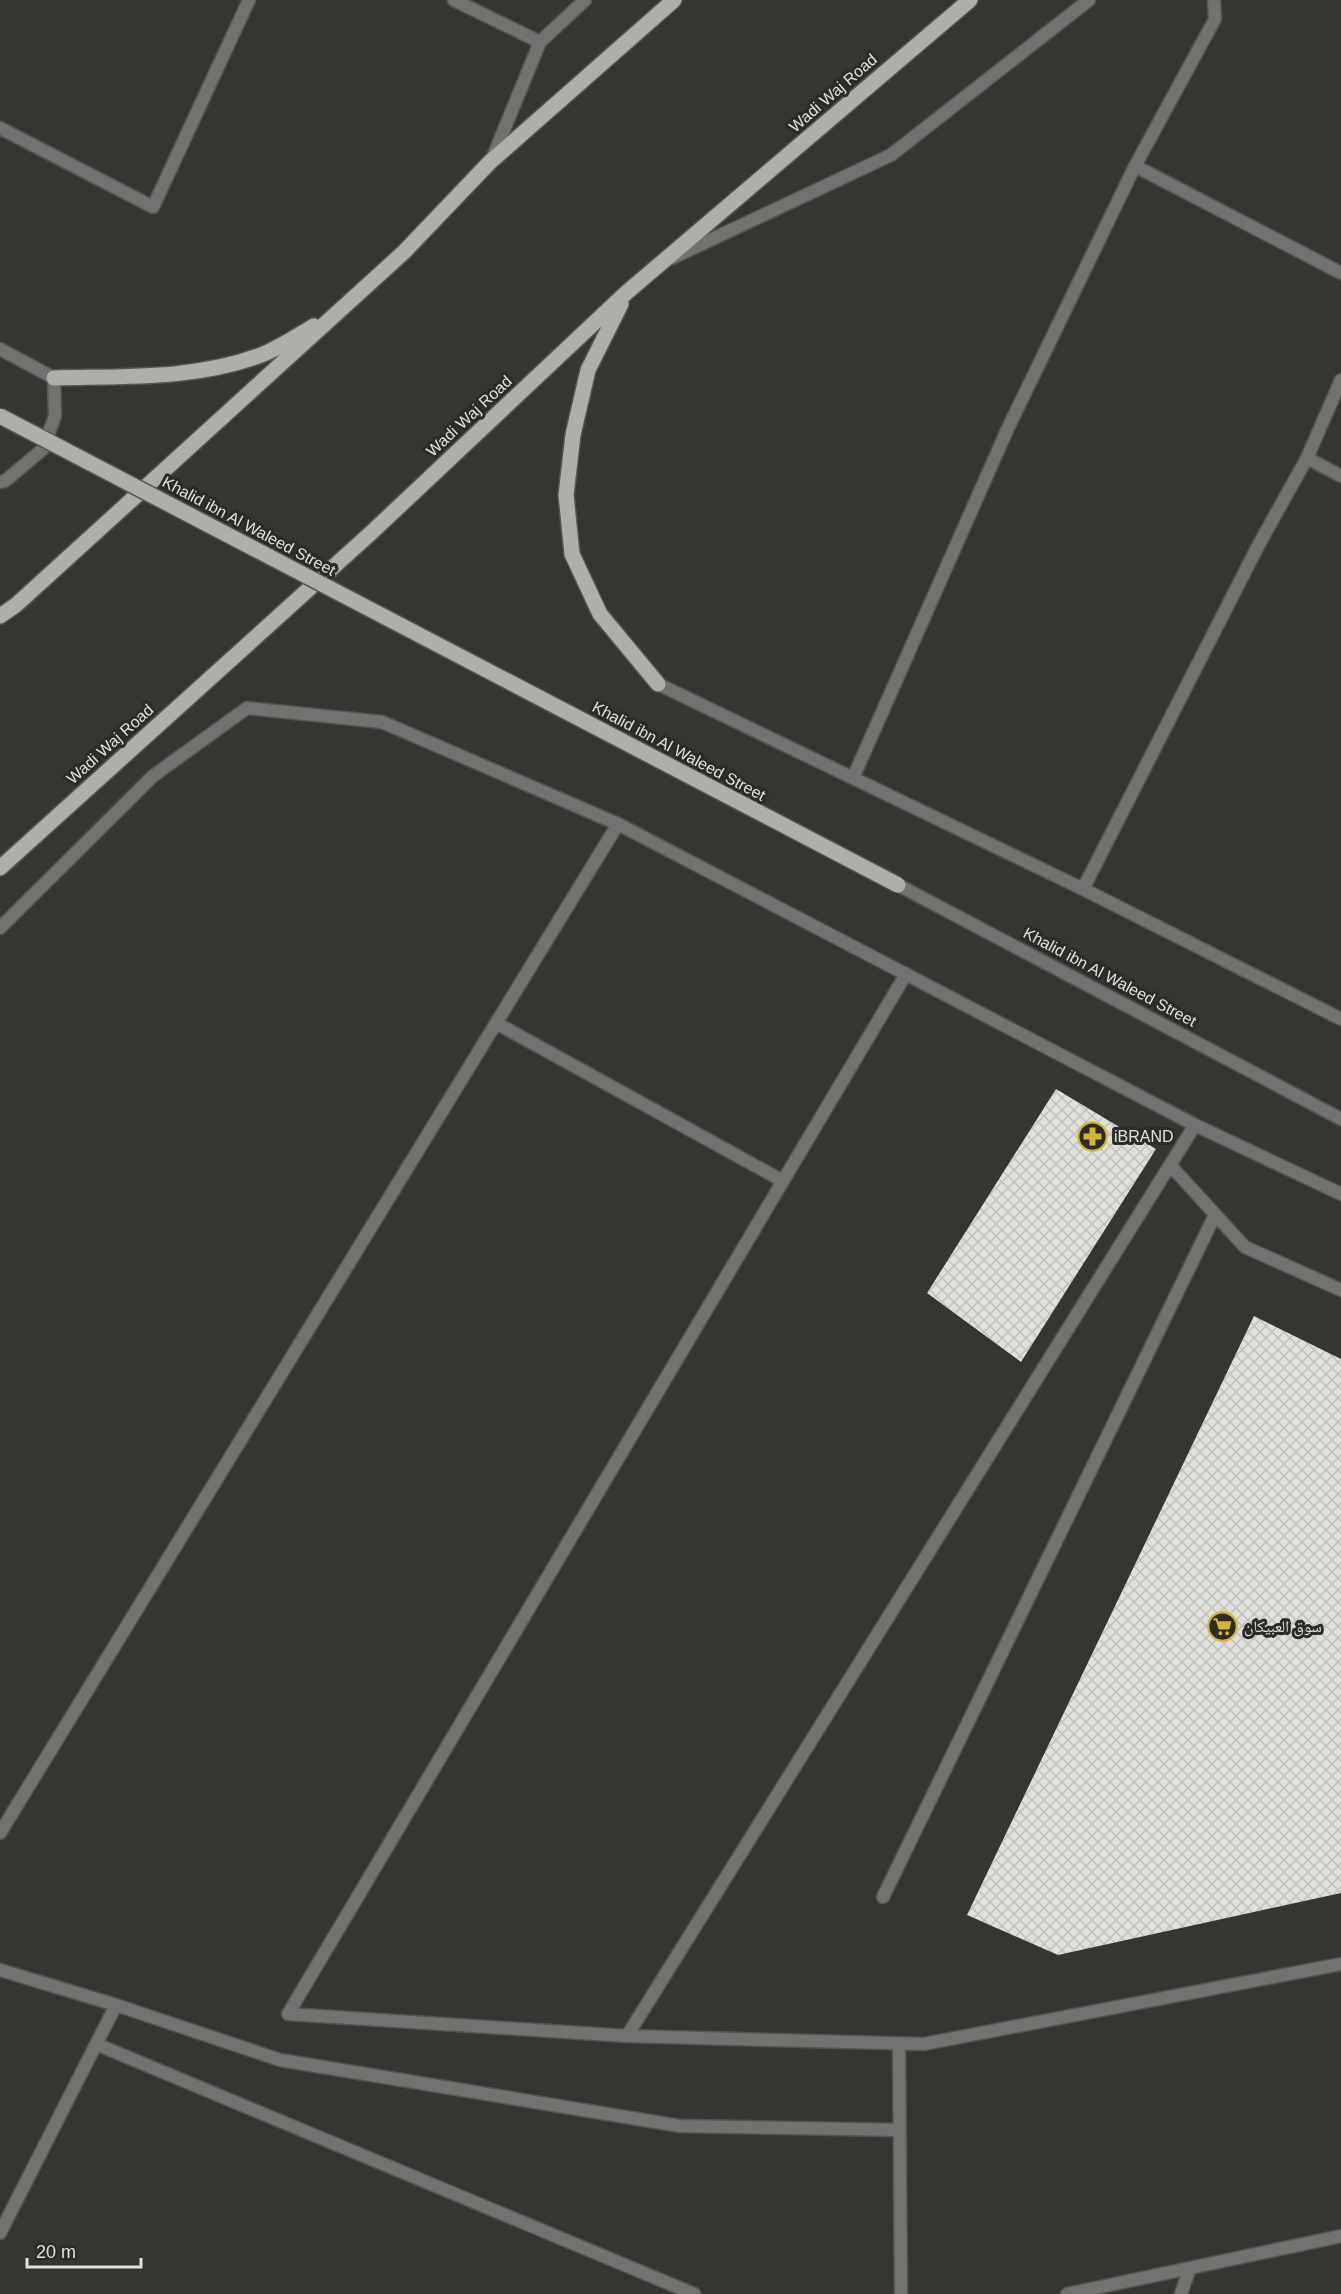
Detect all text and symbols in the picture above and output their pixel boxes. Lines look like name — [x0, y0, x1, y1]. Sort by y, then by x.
street label: Wadi Waj Road — [786, 51, 880, 135]
street label: Wadi Waj Road — [423, 372, 515, 460]
street label: Khalid ibn Al Waleed Street — [160, 473, 339, 579]
street label: Khalid ibn Al Waleed Street — [590, 698, 769, 804]
street label: Wadi Waj Road — [63, 701, 157, 787]
street label: Khalid ibn Al Waleed Street — [1021, 924, 1200, 1030]
pharmacy icon: iBRAND — [1077, 1120, 1109, 1152]
place label: iBRAND — [1114, 1128, 1174, 1145]
supermarket icon: سوق العبيكان — [1207, 1610, 1239, 1642]
place label: سوق العبيكان — [1244, 1618, 1322, 1637]
scale bar — [27, 2231, 141, 2269]
text: 20 m — [36, 2242, 76, 2262]

